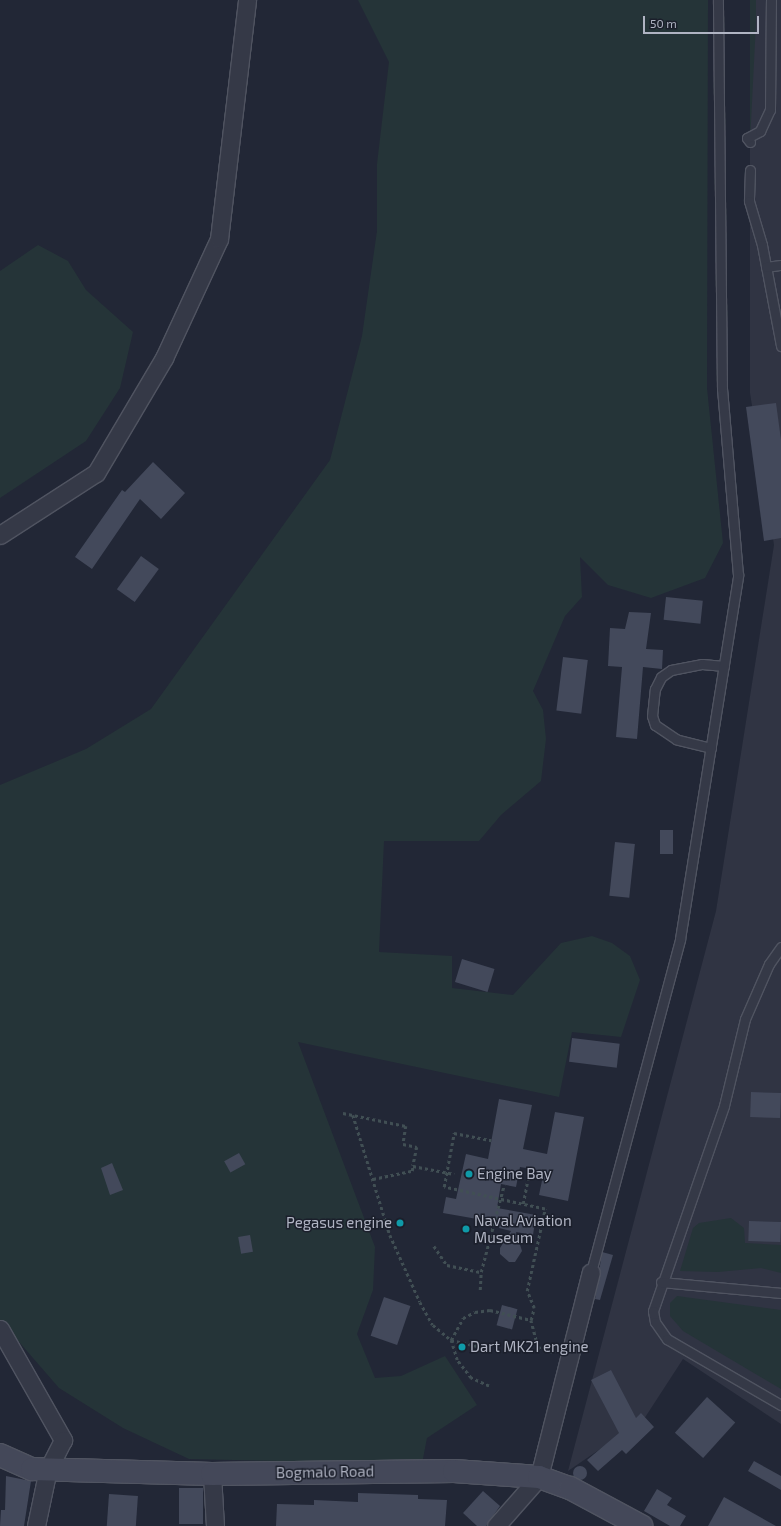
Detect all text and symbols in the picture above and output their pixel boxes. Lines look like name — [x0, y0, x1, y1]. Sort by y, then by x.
scale bar — [645, 8, 761, 34]
text: 50 m — [650, 16, 677, 30]
place label: Engine Bay — [477, 1165, 552, 1183]
marker: Engine Bay — [464, 1169, 474, 1179]
place label: Naval Aviation Museum — [474, 1211, 572, 1246]
place label: Pegasus engine — [286, 1214, 392, 1232]
marker: Pegasus engine — [395, 1218, 405, 1228]
marker: Naval Aviation Museum — [461, 1224, 471, 1234]
place label: Dart MK21 engine — [470, 1338, 589, 1356]
marker: Dart MK21 engine — [457, 1342, 467, 1352]
street label: Bogmalo Road — [276, 1462, 374, 1482]

